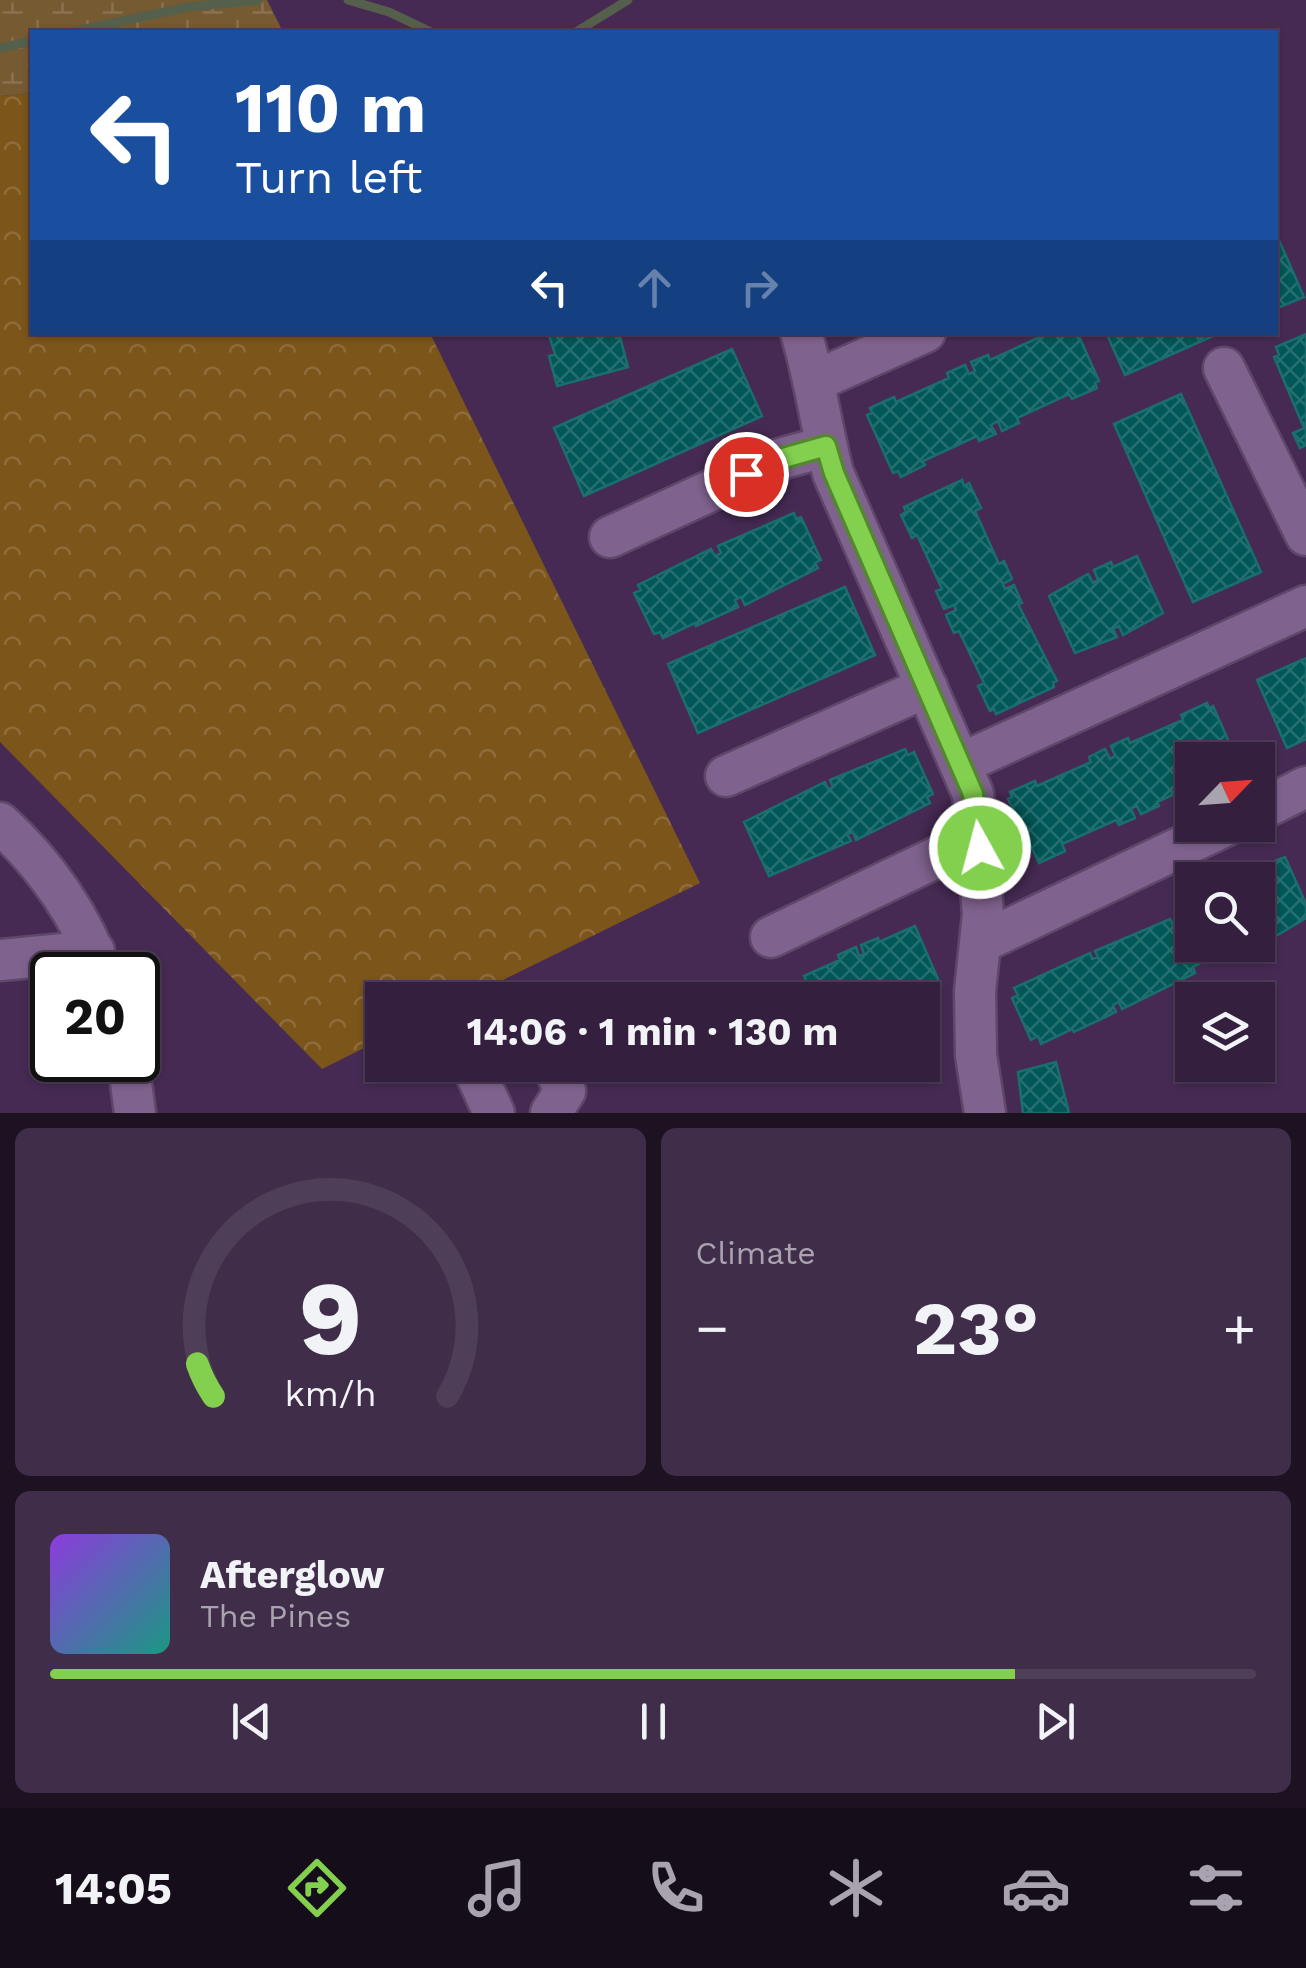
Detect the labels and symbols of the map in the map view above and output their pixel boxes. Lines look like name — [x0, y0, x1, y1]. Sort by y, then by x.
pin — [704, 432, 789, 517]
north arrow — [1175, 742, 1275, 842]
position arrow — [928, 796, 1032, 900]
speed limit sign: 20 — [30, 952, 160, 1082]

